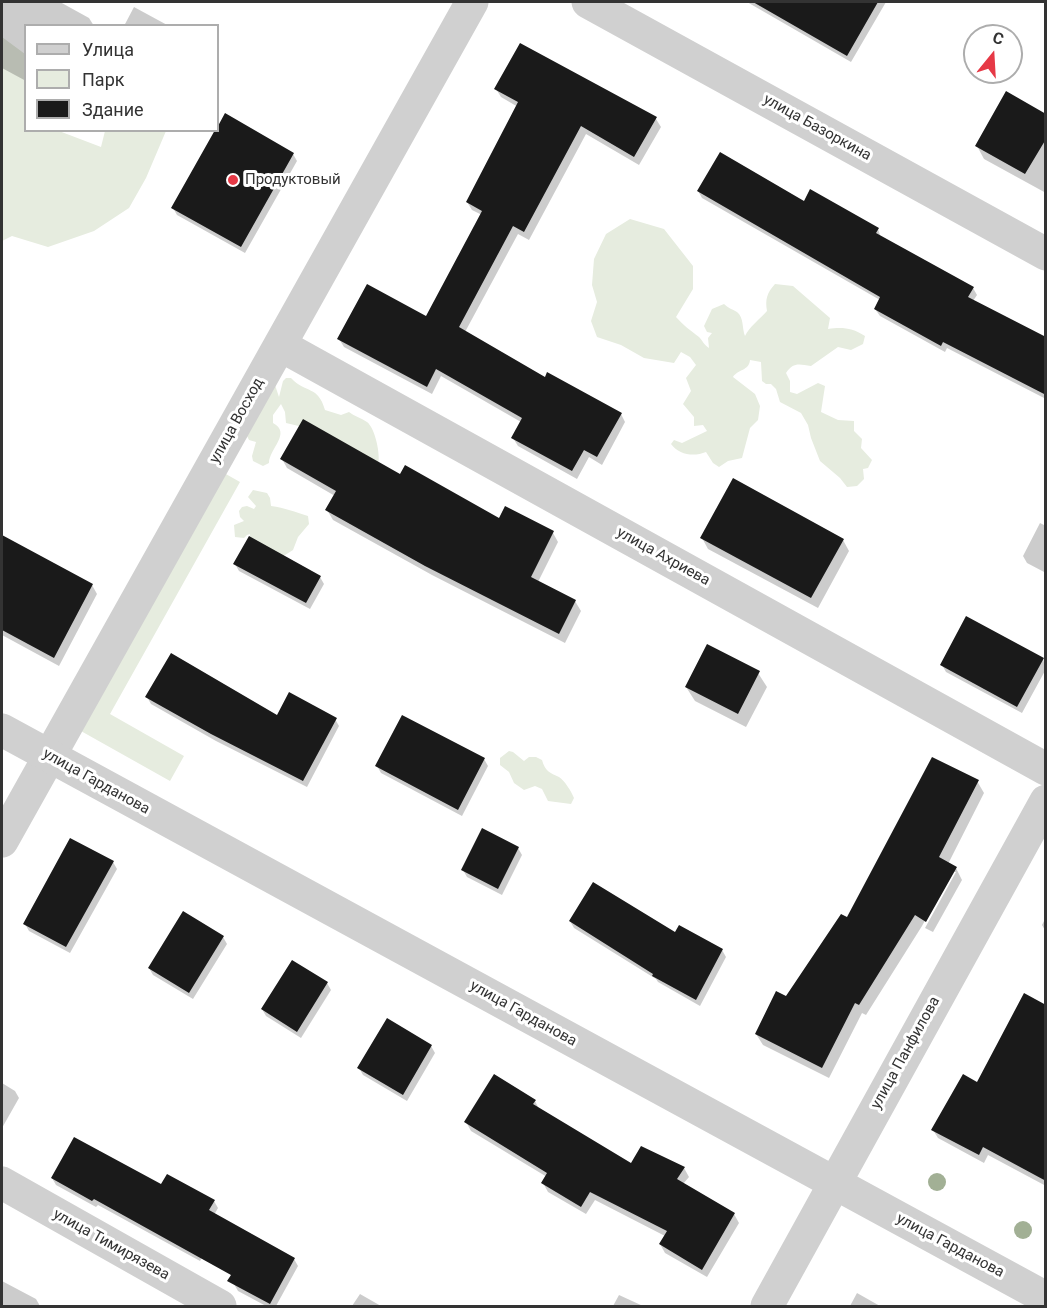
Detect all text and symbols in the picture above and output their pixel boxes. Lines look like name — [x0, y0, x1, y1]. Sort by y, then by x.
legend — [24, 24, 219, 132]
north arrow — [963, 24, 1023, 84]
text: С — [990, 28, 1006, 49]
text: Улица — [82, 39, 134, 60]
text: Парк — [82, 69, 124, 90]
street label: улица Базоркина — [760, 91, 874, 165]
text: Здание — [82, 99, 144, 120]
place label: Продуктовый — [245, 171, 341, 189]
marker: Продуктовый — [226, 173, 240, 187]
street label: улица Восход — [206, 375, 268, 467]
street label: улица Ахриева — [613, 524, 713, 590]
street label: улица Гарданова — [39, 745, 153, 819]
street label: улица Гарданова — [466, 977, 580, 1051]
street label: улица Панфилова — [868, 994, 944, 1112]
street label: улица Тимирязева — [50, 1206, 172, 1284]
street label: улица Гарданова — [893, 1210, 1007, 1282]

